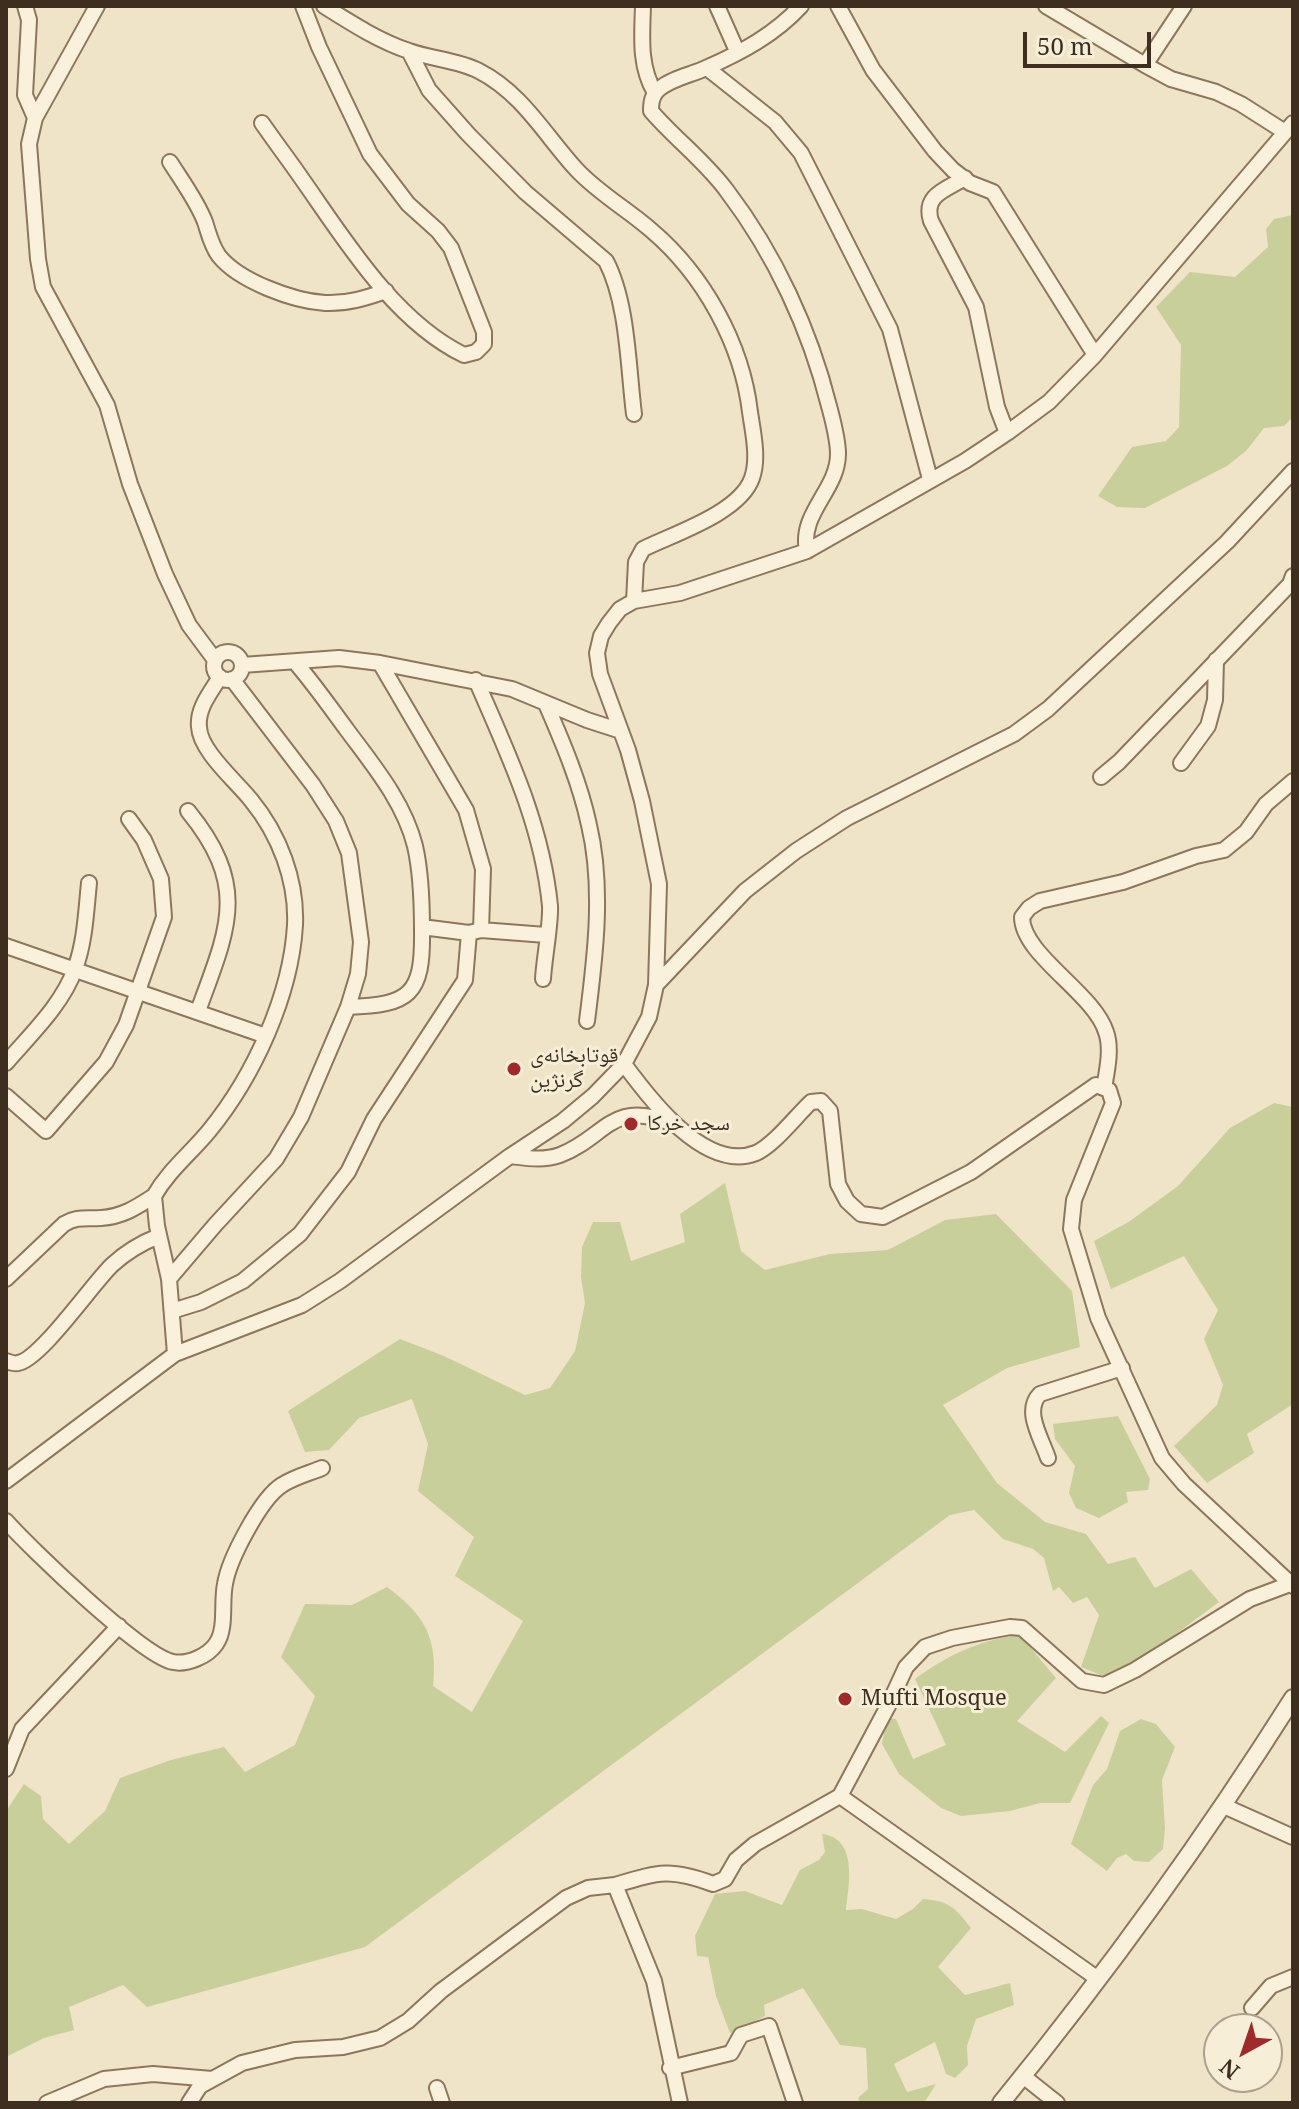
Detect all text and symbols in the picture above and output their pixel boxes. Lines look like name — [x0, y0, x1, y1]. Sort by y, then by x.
scale bar — [1027, 16, 1155, 66]
text: 50 m — [1037, 29, 1093, 62]
place label: قوتابخانەی گرنژین — [530, 1043, 619, 1094]
marker: قوتابخانەی گرنژین — [505, 1060, 523, 1078]
place label: سجد خركا — [647, 1111, 730, 1137]
marker: سجد خركا — [622, 1115, 640, 1133]
place label: Mufti Mosque — [861, 1686, 1007, 1712]
marker: Mufti Mosque — [836, 1690, 854, 1708]
north arrow — [1203, 2013, 1283, 2093]
text: N — [1213, 2053, 1245, 2087]

